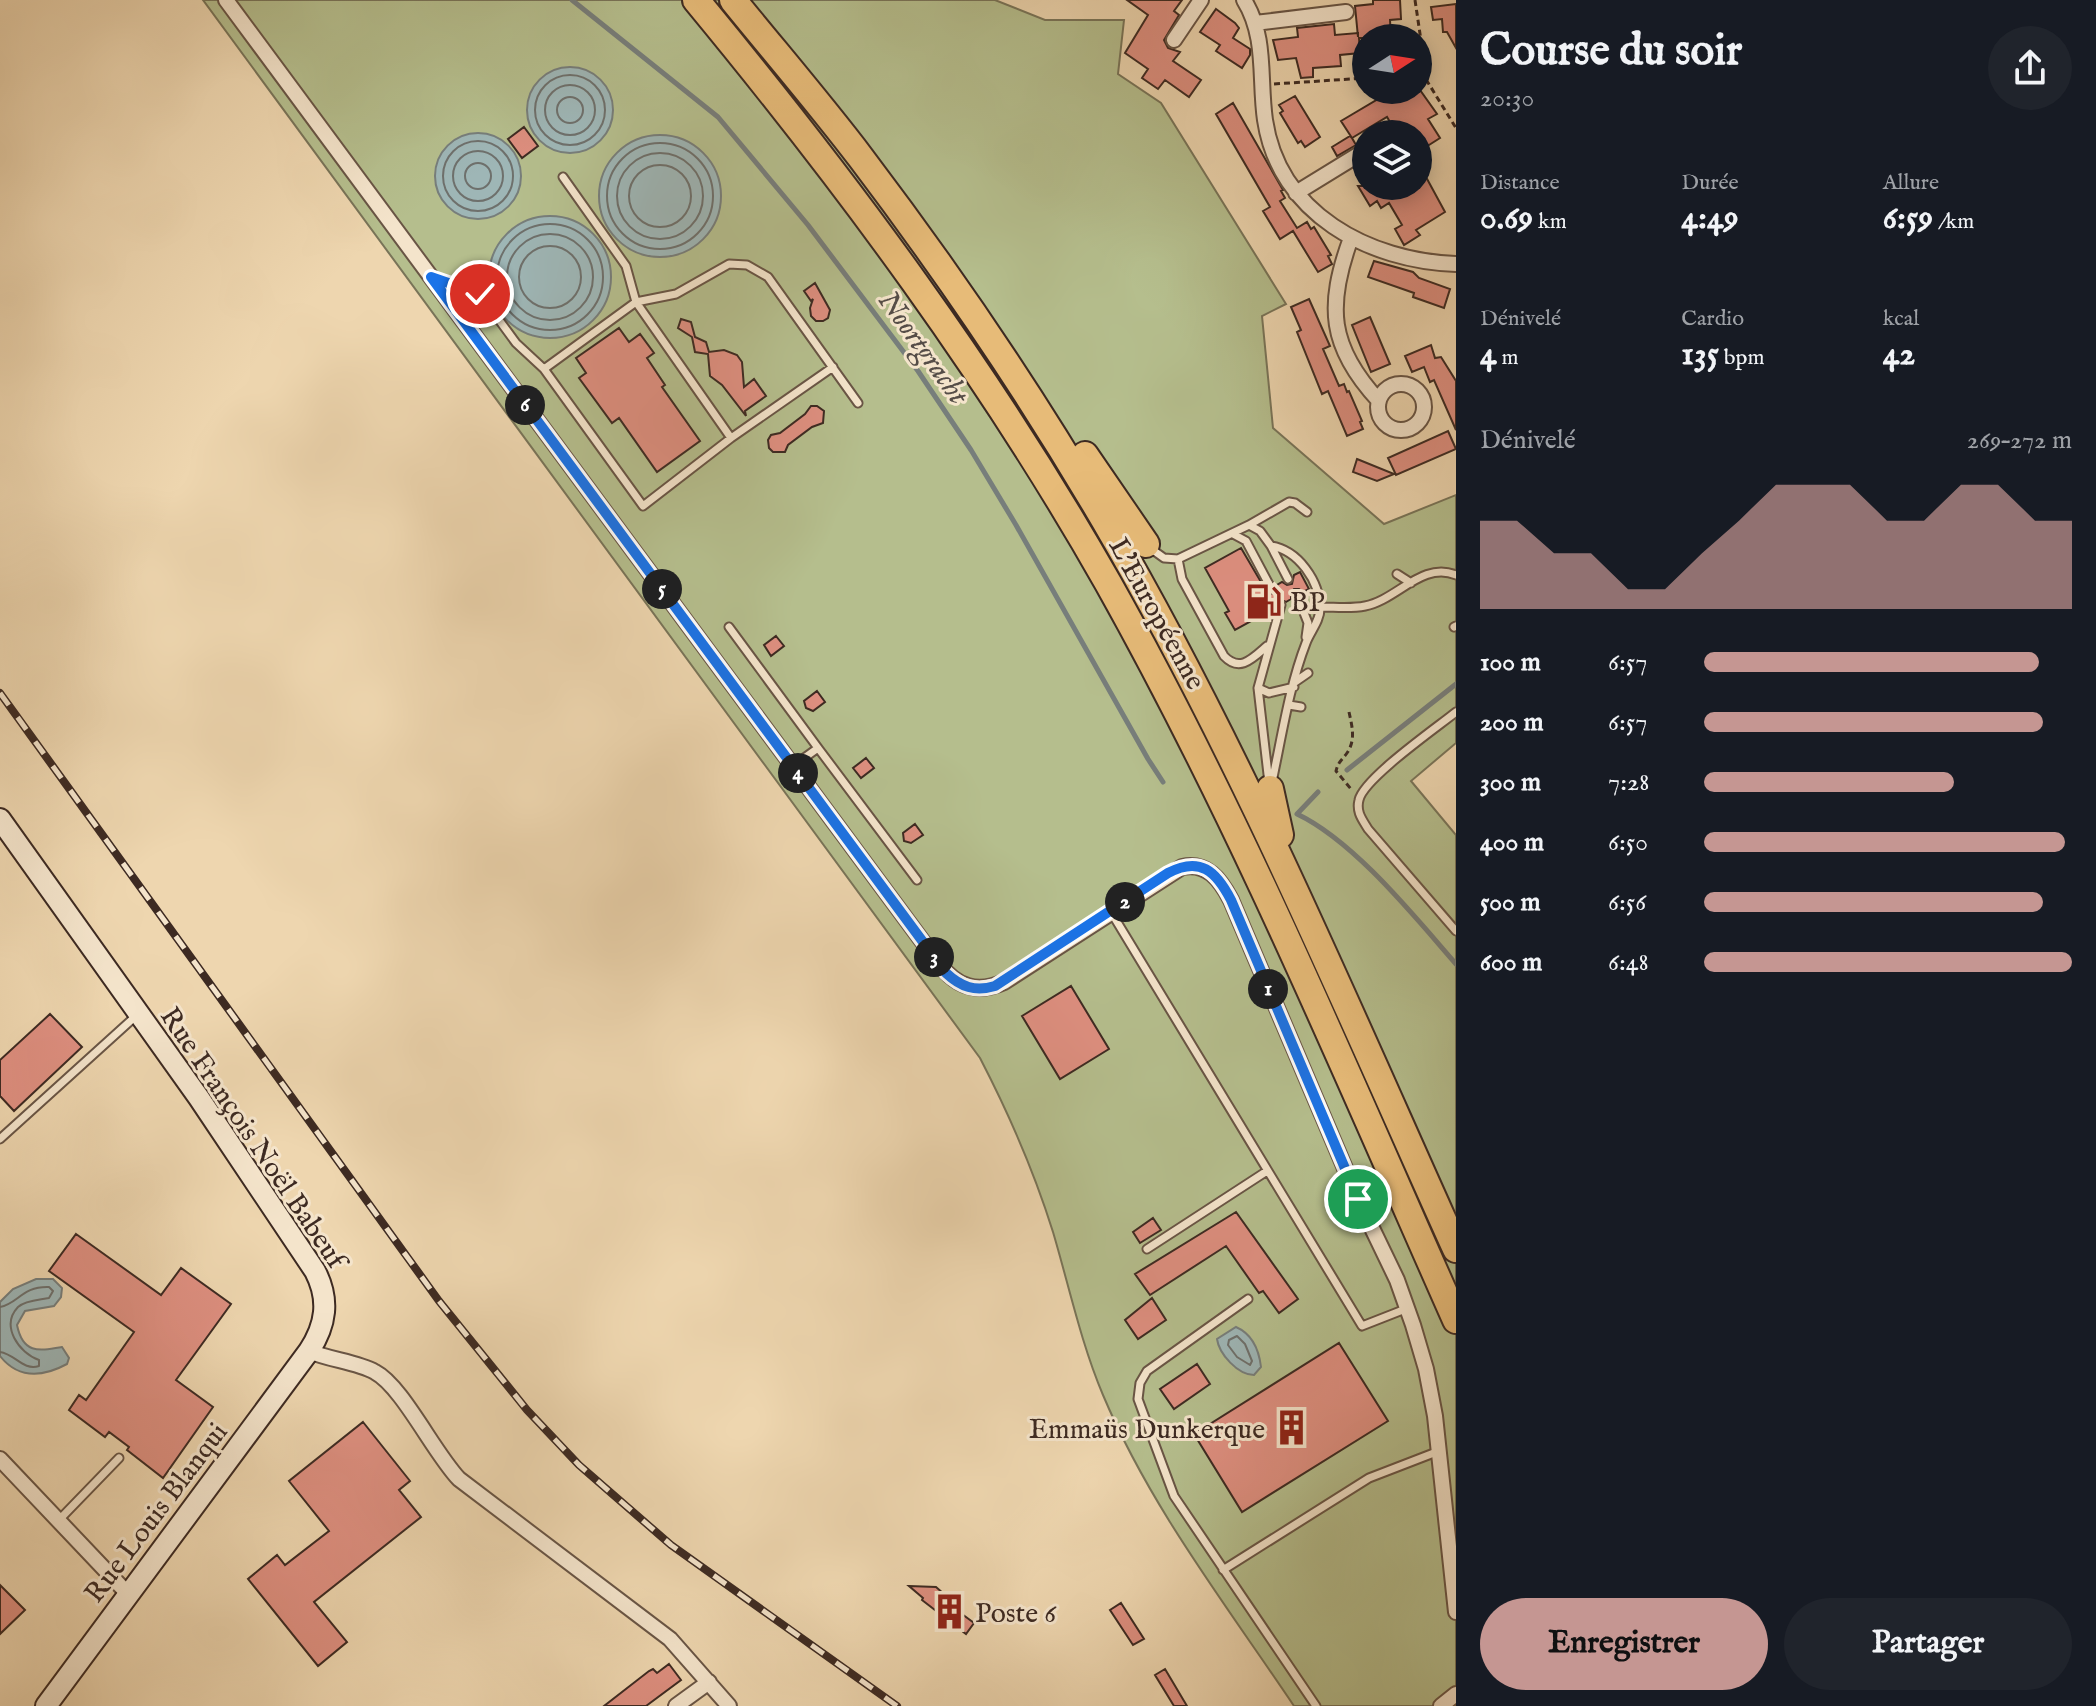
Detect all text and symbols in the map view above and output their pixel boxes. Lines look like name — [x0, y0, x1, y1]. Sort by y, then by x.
north arrow — [1352, 24, 1432, 104]
map controls — [1352, 24, 1432, 200]
text: Course du soir — [1480, 24, 1742, 80]
button: share — [1988, 26, 2072, 110]
text: 20:30 — [1480, 82, 1534, 115]
button: layers — [1352, 120, 1432, 200]
text: Distance — [1480, 169, 1560, 197]
text: Durée — [1681, 169, 1739, 197]
text: Allure — [1883, 169, 1939, 197]
text: 0.69 — [1480, 197, 1533, 240]
text: 4:49 — [1681, 197, 1738, 240]
text: 6:59 — [1883, 197, 1933, 240]
text: km — [1533, 208, 1567, 236]
text: /km — [1933, 208, 1974, 236]
pin — [446, 260, 514, 328]
icon: check — [458, 272, 502, 316]
water label: Noortgracht — [868, 284, 977, 414]
text: Dénivelé — [1480, 305, 1561, 333]
text: Cardio — [1681, 305, 1744, 333]
text: kcal — [1883, 305, 1919, 333]
text: 4 — [1480, 333, 1497, 376]
text: 135 — [1681, 333, 1719, 376]
text: 42 — [1883, 333, 1915, 376]
text: m — [1497, 344, 1518, 372]
text: bpm — [1719, 344, 1764, 372]
pin: 6 — [505, 385, 545, 425]
text: 6 — [520, 391, 530, 419]
text: Dénivelé — [1480, 424, 1576, 457]
text: 269–272 m — [1967, 424, 2072, 457]
street label: L'Européenne — [1100, 532, 1212, 697]
pin: 5 — [642, 569, 682, 609]
text: 5 — [658, 575, 666, 603]
fuel station icon: BP — [1245, 582, 1283, 620]
place label: BP — [1290, 586, 1325, 621]
text: 100 m — [1480, 646, 1541, 679]
text: 6:57 — [1608, 646, 1647, 679]
text: 200 m — [1480, 706, 1544, 739]
text: 6:57 — [1608, 706, 1647, 739]
pin: 4 — [778, 753, 818, 793]
text: 4 — [793, 759, 803, 787]
text: 300 m — [1480, 766, 1541, 799]
text: 7:28 — [1608, 766, 1649, 799]
text: 400 m — [1480, 826, 1544, 859]
text: 6:50 — [1608, 826, 1648, 859]
pin: 2 — [1105, 882, 1145, 922]
text: 500 m — [1480, 886, 1541, 919]
text: 6:56 — [1608, 886, 1646, 919]
text: 2 — [1120, 888, 1130, 916]
pin: 3 — [914, 937, 954, 977]
text: 3 — [930, 943, 938, 971]
text: 600 m — [1480, 946, 1542, 979]
text: 6:48 — [1608, 946, 1649, 979]
pin: 1 — [1248, 969, 1288, 1009]
text: 1 — [1264, 975, 1272, 1003]
street label: Rue François Noël Babeuf — [151, 1001, 355, 1280]
pin — [1324, 1165, 1392, 1233]
icon: arrive — [1336, 1177, 1380, 1221]
building icon: Emmaüs Dunkerque — [1272, 1409, 1310, 1447]
place label: Emmaüs Dunkerque — [1029, 1413, 1265, 1448]
street label: Rue Louis Blanqui — [78, 1416, 236, 1611]
building icon: Poste 6 — [930, 1593, 968, 1631]
place label: Poste 6 — [975, 1597, 1057, 1632]
button: Enregistrer — [1480, 1598, 1768, 1690]
button: Partager — [1784, 1598, 2072, 1690]

